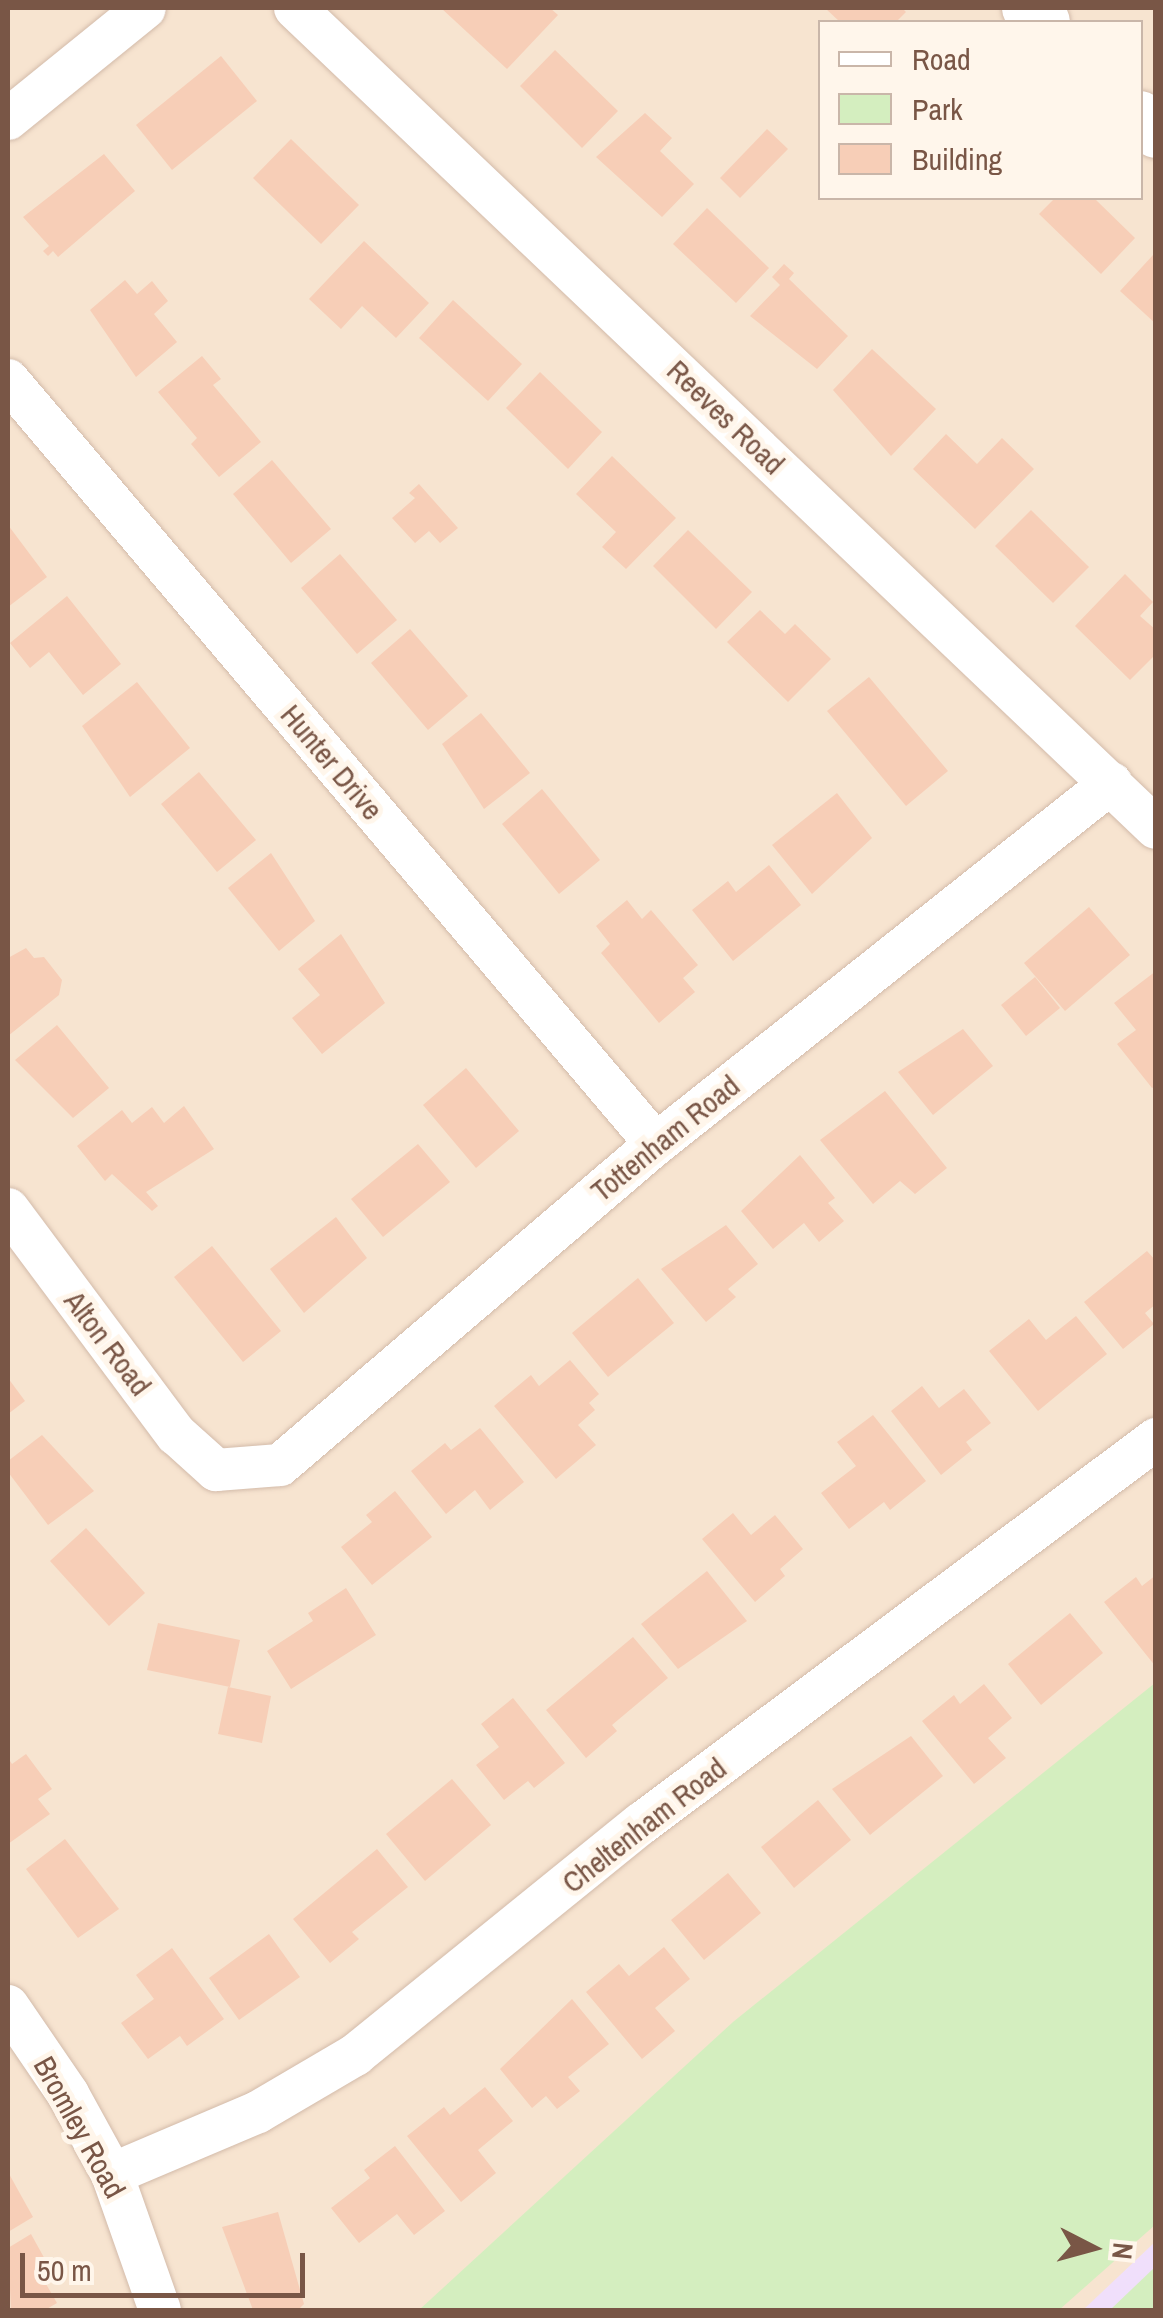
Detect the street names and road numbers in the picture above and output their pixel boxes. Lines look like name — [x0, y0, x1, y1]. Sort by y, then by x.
street label: Reeves Road — [660, 352, 792, 482]
street label: Hunter Drive — [273, 697, 391, 827]
street label: Tottenham Road — [584, 1067, 746, 1209]
street label: Alton Road — [57, 1284, 159, 1402]
street label: Cheltenham Road — [555, 1750, 733, 1900]
street label: Bromley Road — [26, 2050, 134, 2204]

